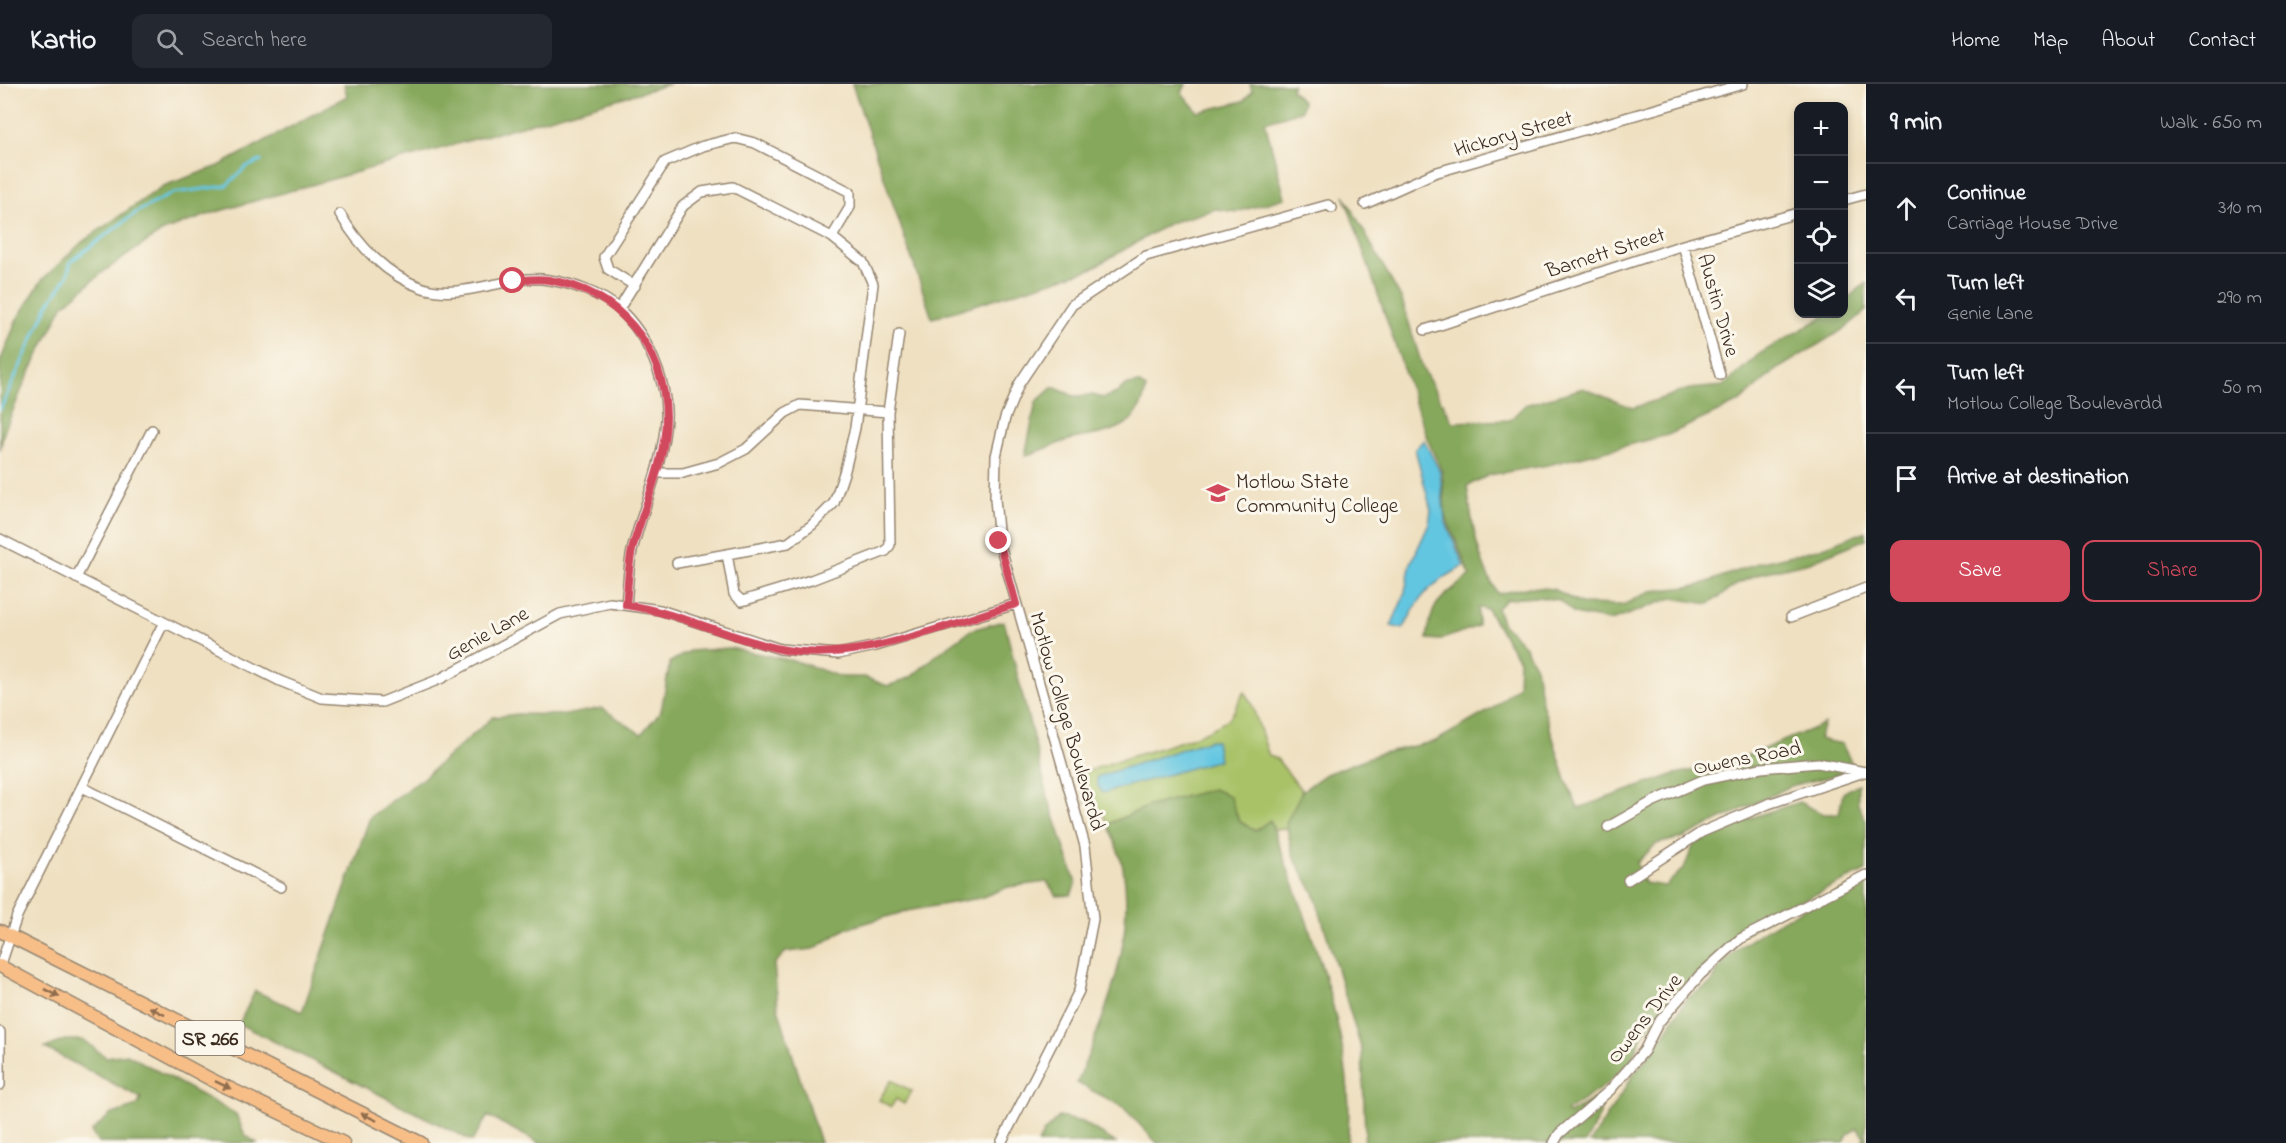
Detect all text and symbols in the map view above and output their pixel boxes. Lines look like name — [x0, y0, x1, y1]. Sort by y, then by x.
search box — [132, 14, 552, 68]
text: Kartio — [30, 21, 96, 62]
icon: search — [153, 25, 186, 58]
text: Search here — [201, 25, 307, 57]
text: Home — [1951, 26, 2000, 56]
text: Map — [2033, 26, 2068, 56]
text: About — [2101, 26, 2155, 56]
text: Contact — [2188, 26, 2256, 56]
map controls — [1794, 102, 1848, 318]
button: + — [1794, 102, 1848, 156]
street label: Hickory Street — [1451, 104, 1577, 168]
text: 9 min — [1890, 104, 1942, 142]
text: Walk · 650 m — [2160, 109, 2262, 138]
button: − — [1794, 156, 1848, 210]
text: Continue — [1947, 178, 2026, 210]
icon: ahead — [1890, 192, 1923, 225]
text: 310 m — [2218, 194, 2262, 223]
button: locate — [1794, 210, 1848, 264]
text: Carriage House Drive — [1947, 210, 2118, 239]
street label: Barnett Street — [1541, 220, 1669, 288]
street label: Austin Drive — [1688, 251, 1746, 361]
button: layers — [1794, 264, 1848, 318]
route start — [499, 267, 525, 293]
text: Turn left — [1947, 268, 2024, 300]
icon: left — [1890, 282, 1923, 315]
text: 290 m — [2217, 284, 2262, 313]
text: Genie Lane — [1947, 300, 2033, 329]
text: Turn left — [1947, 358, 2024, 390]
icon: left — [1890, 372, 1923, 405]
text: 50 m — [2221, 374, 2262, 403]
text: Motlow College Boulevardd — [1947, 390, 2162, 419]
icon: arrive — [1890, 462, 1923, 495]
text: Arrive at destination — [1947, 462, 2129, 494]
place label: Motlow State Community College — [1236, 468, 1399, 524]
school or university icon: Motlow State Community College — [1205, 480, 1231, 506]
route end — [985, 527, 1011, 553]
button: Save — [1890, 540, 2070, 602]
button: Share — [2082, 540, 2262, 602]
street label: Genie Lane — [441, 599, 535, 670]
street label: Motlow College Boulevardd — [1019, 609, 1112, 835]
street label: Owens Road — [1691, 734, 1804, 784]
street label: Owens Drive — [1601, 967, 1691, 1071]
one-way arrow — [43, 988, 60, 998]
one-way arrow — [148, 1006, 165, 1016]
road number: SR 266 — [176, 1021, 244, 1055]
one-way arrow — [215, 1081, 232, 1090]
one-way arrow — [360, 1112, 377, 1122]

